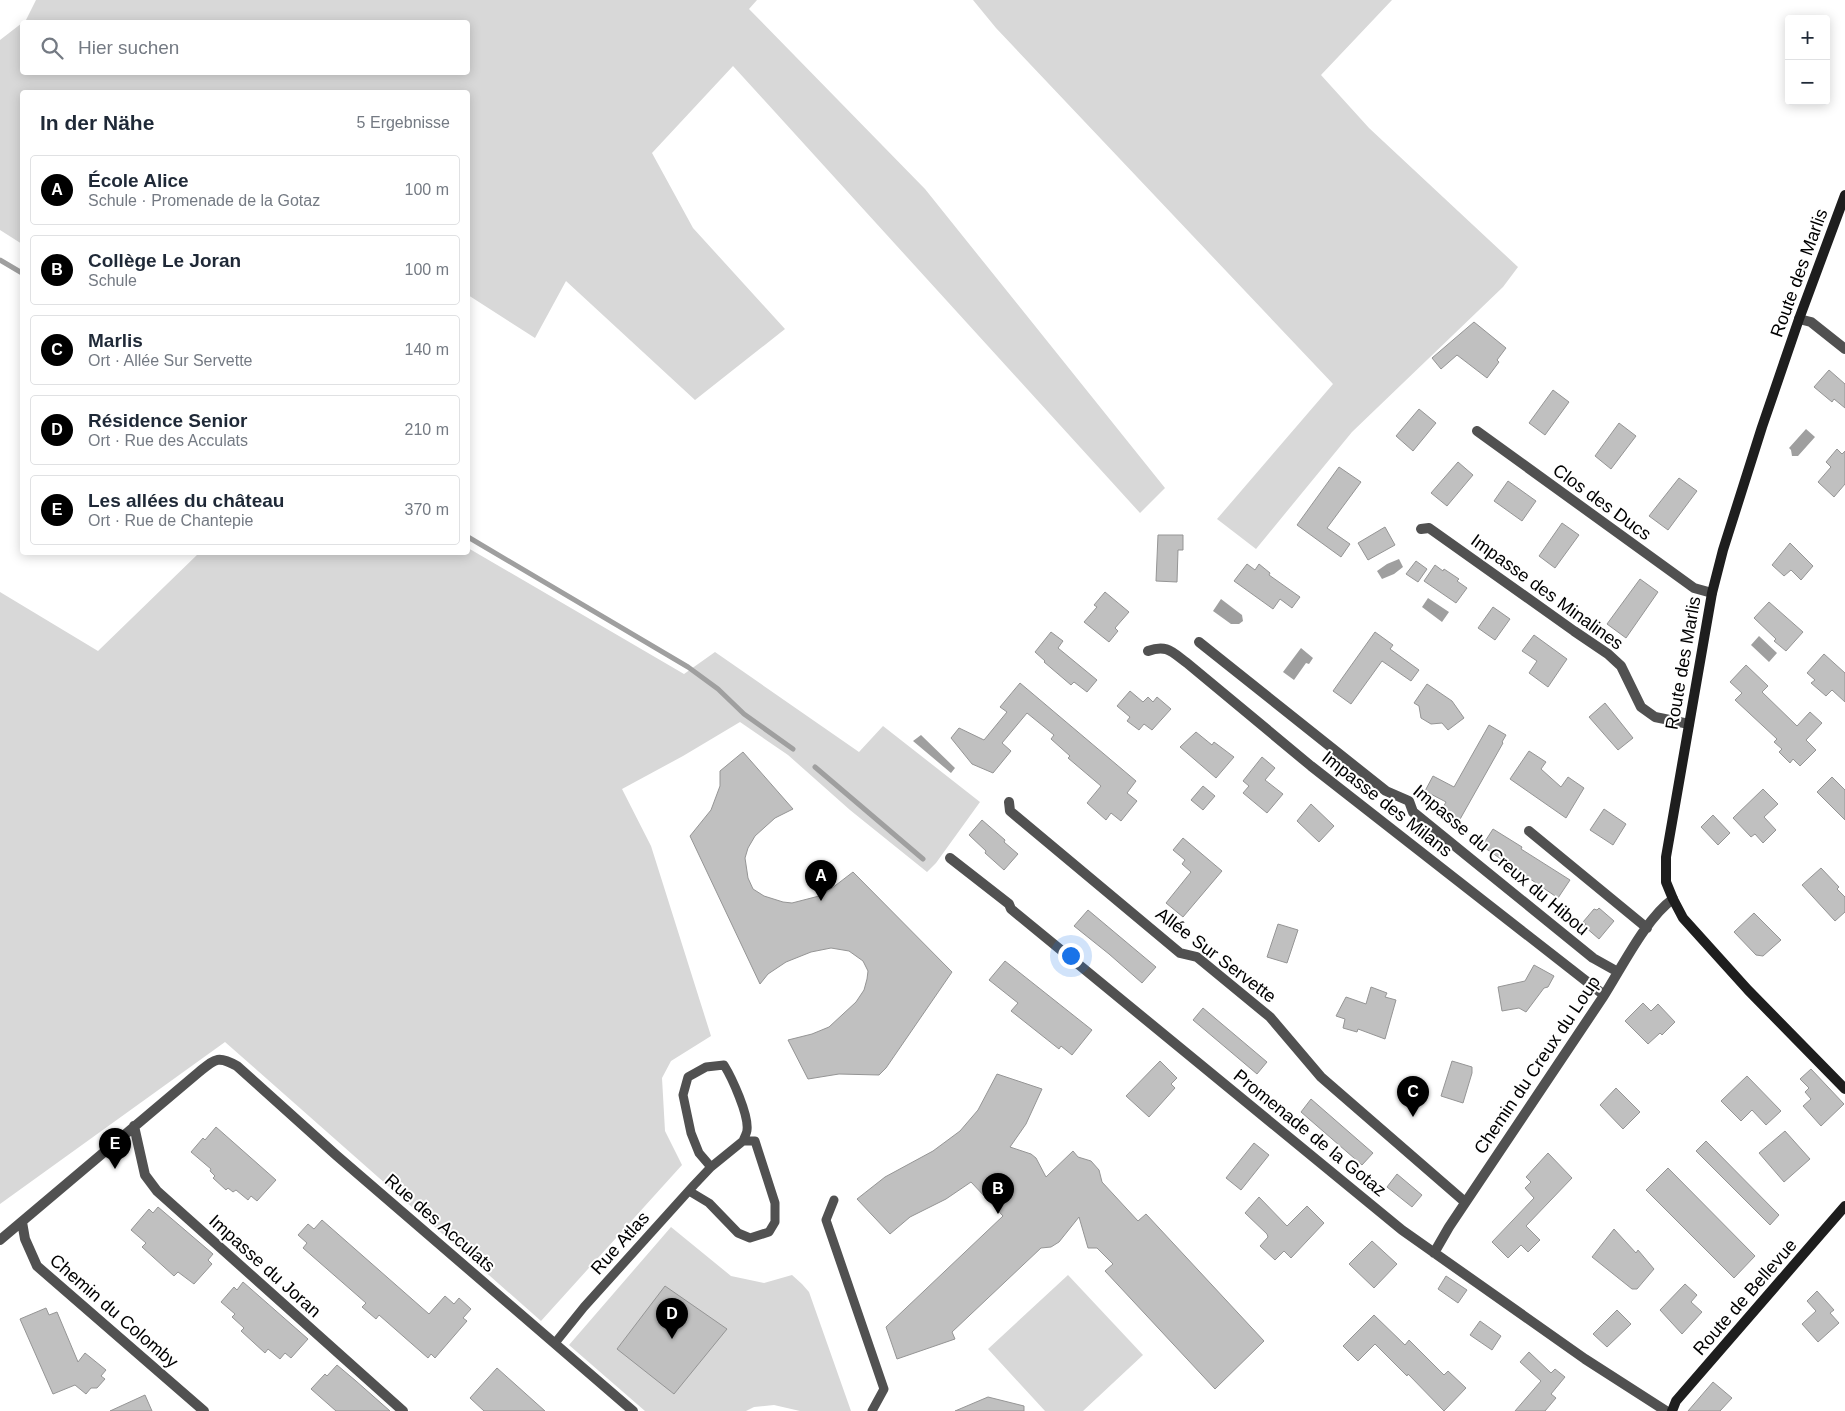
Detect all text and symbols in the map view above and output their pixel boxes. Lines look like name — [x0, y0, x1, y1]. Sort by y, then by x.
map controls — [1785, 15, 1830, 105]
button: + — [1785, 15, 1830, 60]
search box — [20, 20, 470, 75]
icon: search — [38, 34, 66, 62]
text: Hier suchen — [78, 37, 179, 58]
button: − — [1785, 60, 1830, 105]
text: In der Nähe — [40, 111, 154, 134]
text: 5 Ergebnisse — [357, 114, 450, 131]
text: École Alice — [88, 170, 189, 191]
text: A — [51, 181, 63, 198]
text: 100 m — [405, 181, 449, 198]
text: Schule · Promenade de la Gotaz — [88, 192, 320, 209]
street label: Route des Marlis — [1767, 206, 1831, 340]
text: Collège Le Joran — [88, 250, 241, 271]
text: B — [51, 261, 63, 278]
text: 100 m — [405, 261, 449, 278]
text: Schule — [88, 272, 137, 289]
text: Marlis — [88, 330, 143, 351]
text: C — [51, 341, 63, 358]
text: 140 m — [405, 341, 449, 358]
text: Ort · Allée Sur Servette — [88, 352, 253, 369]
text: Résidence Senior — [88, 410, 247, 431]
text: D — [51, 421, 63, 438]
text: 210 m — [405, 421, 449, 438]
text: Ort · Rue des Acculats — [88, 432, 248, 449]
street label: Clos des Ducs — [1549, 460, 1655, 544]
text: Les allées du château — [88, 490, 284, 511]
text: E — [52, 501, 62, 518]
text: 370 m — [405, 501, 449, 518]
text: Ort · Rue de Chantepie — [88, 512, 253, 529]
street label: Impasse des Minalines — [1467, 530, 1627, 654]
street label: Route des Marlis — [1661, 595, 1705, 731]
street label: Impasse des Milans — [1318, 747, 1456, 861]
street label: Impasse du Creux du Hibou — [1409, 781, 1593, 939]
pin: A — [805, 860, 837, 901]
street label: Allée Sur Servette — [1152, 903, 1280, 1007]
your location — [1058, 943, 1084, 969]
street label: Chemin du Creux du Loup — [1470, 972, 1604, 1158]
street label: Promenade de la Gotaz — [1230, 1065, 1390, 1201]
pin: C — [1397, 1076, 1429, 1117]
pin: E — [99, 1128, 131, 1169]
street label: Rue des Acculats — [381, 1170, 499, 1276]
pin: B — [982, 1173, 1014, 1214]
street label: Rue Atlas — [587, 1208, 653, 1278]
street label: Impasse du Joran — [205, 1211, 325, 1321]
street label: Route de Bellevue — [1689, 1235, 1801, 1359]
street label: Chemin du Colomby — [46, 1250, 182, 1372]
pin: D — [656, 1298, 688, 1339]

